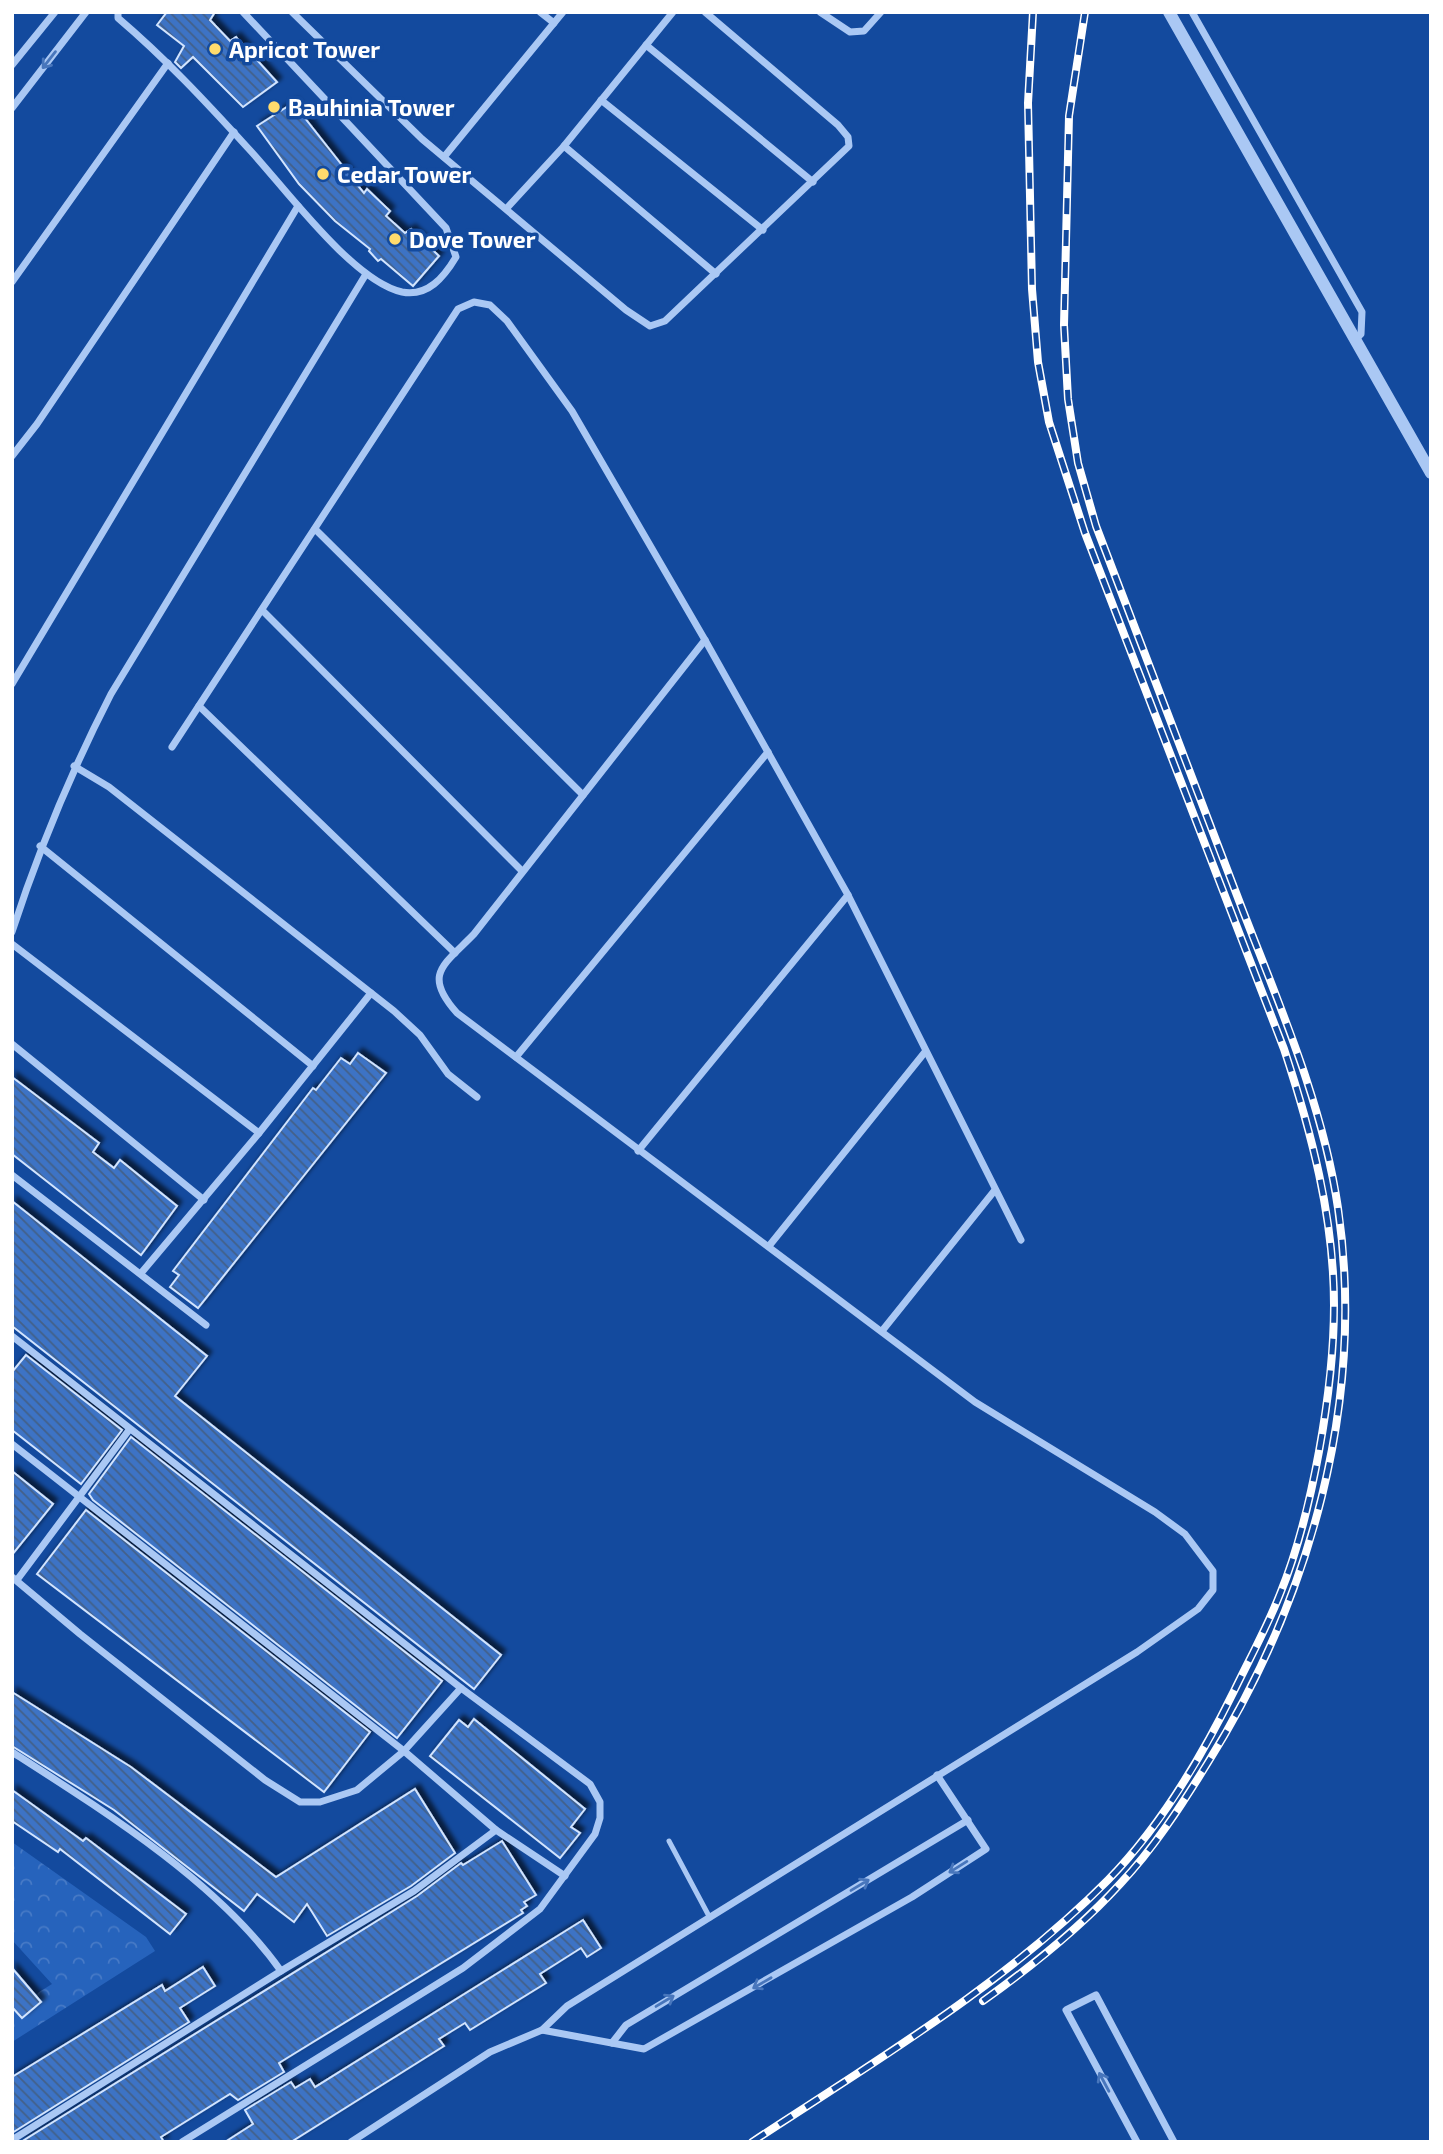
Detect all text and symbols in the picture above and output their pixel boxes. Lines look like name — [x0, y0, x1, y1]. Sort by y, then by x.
place label: Apricot Tower — [229, 35, 380, 63]
marker: Apricot Tower — [207, 41, 223, 57]
one-way arrow — [42, 50, 57, 69]
place label: Bauhinia Tower — [288, 93, 455, 121]
marker: Bauhinia Tower — [266, 99, 282, 115]
place label: Cedar Tower — [337, 160, 472, 188]
marker: Cedar Tower — [315, 166, 331, 182]
place label: Dove Tower — [409, 225, 536, 253]
marker: Dove Tower — [387, 231, 403, 247]
one-way arrow — [949, 1860, 968, 1875]
one-way arrow — [849, 1877, 869, 1891]
one-way arrow — [752, 1977, 773, 1990]
one-way arrow — [654, 1994, 674, 2008]
one-way arrow — [1097, 2072, 1111, 2092]

